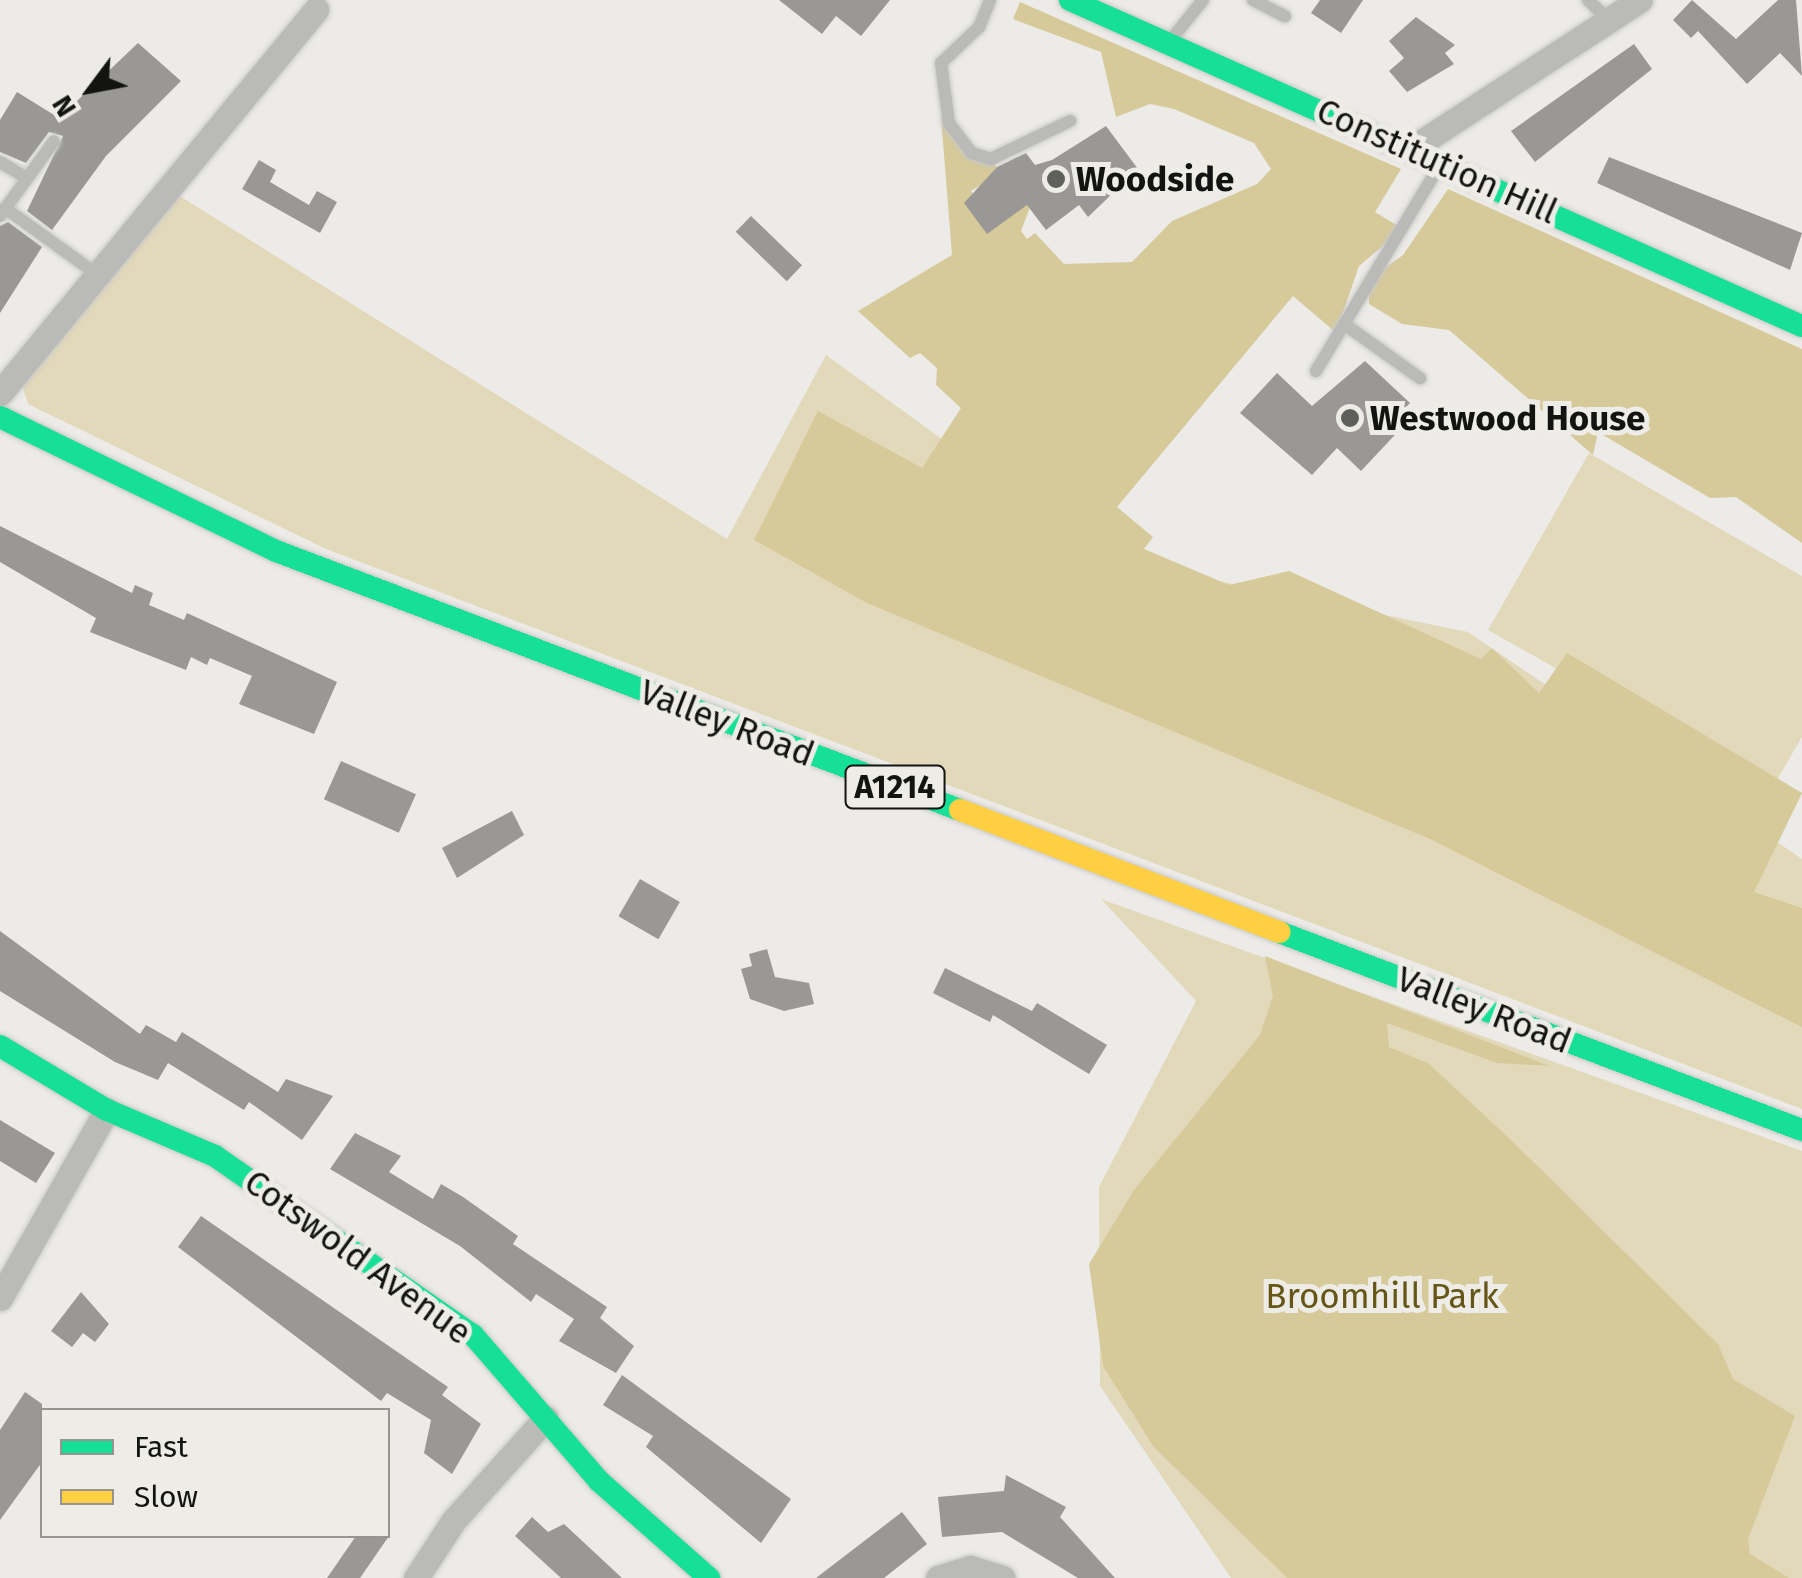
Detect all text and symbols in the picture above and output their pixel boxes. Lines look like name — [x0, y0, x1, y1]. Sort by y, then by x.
north arrow — [40, 40, 140, 140]
street label: Constitution Hill — [1310, 89, 1564, 233]
text: N — [45, 90, 83, 123]
place label: Woodside — [1076, 158, 1234, 200]
marker: Woodside — [1045, 168, 1067, 190]
place label: Westwood House — [1370, 397, 1645, 439]
marker: Westwood House — [1339, 407, 1361, 429]
street label: Valley Road — [634, 671, 820, 775]
road number: A1214 — [842, 760, 948, 814]
street label: Valley Road — [1391, 958, 1577, 1062]
street label: Cotswold Avenue — [236, 1161, 480, 1353]
park label: Broomhill Park — [1265, 1275, 1499, 1317]
legend — [40, 1408, 390, 1538]
text: Fast — [134, 1429, 188, 1465]
text: Slow — [134, 1479, 198, 1515]

